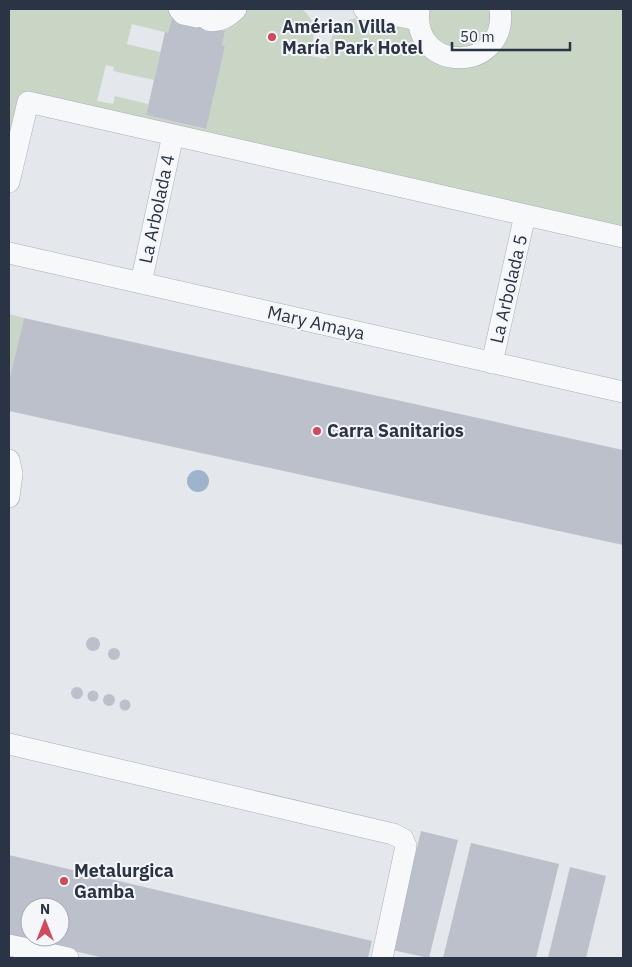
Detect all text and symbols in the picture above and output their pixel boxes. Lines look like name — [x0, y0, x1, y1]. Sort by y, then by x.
place label: Amérian Villa María Park Hotel — [282, 15, 424, 59]
scale bar — [452, 20, 570, 52]
text: 50 m — [460, 27, 495, 46]
marker: Amérian Villa María Park Hotel — [266, 31, 278, 43]
street label: La Arbolada 4 — [134, 152, 179, 266]
street label: La Arbolada 5 — [485, 232, 532, 346]
street label: Mary Amaya — [265, 300, 367, 345]
place label: Carra Sanitarios — [327, 419, 464, 442]
marker: Carra Sanitarios — [311, 425, 323, 437]
place label: Metalurgica Gamba — [74, 859, 174, 903]
marker: Metalurgica Gamba — [58, 875, 70, 887]
north arrow — [20, 897, 70, 947]
text: N — [40, 900, 50, 918]

